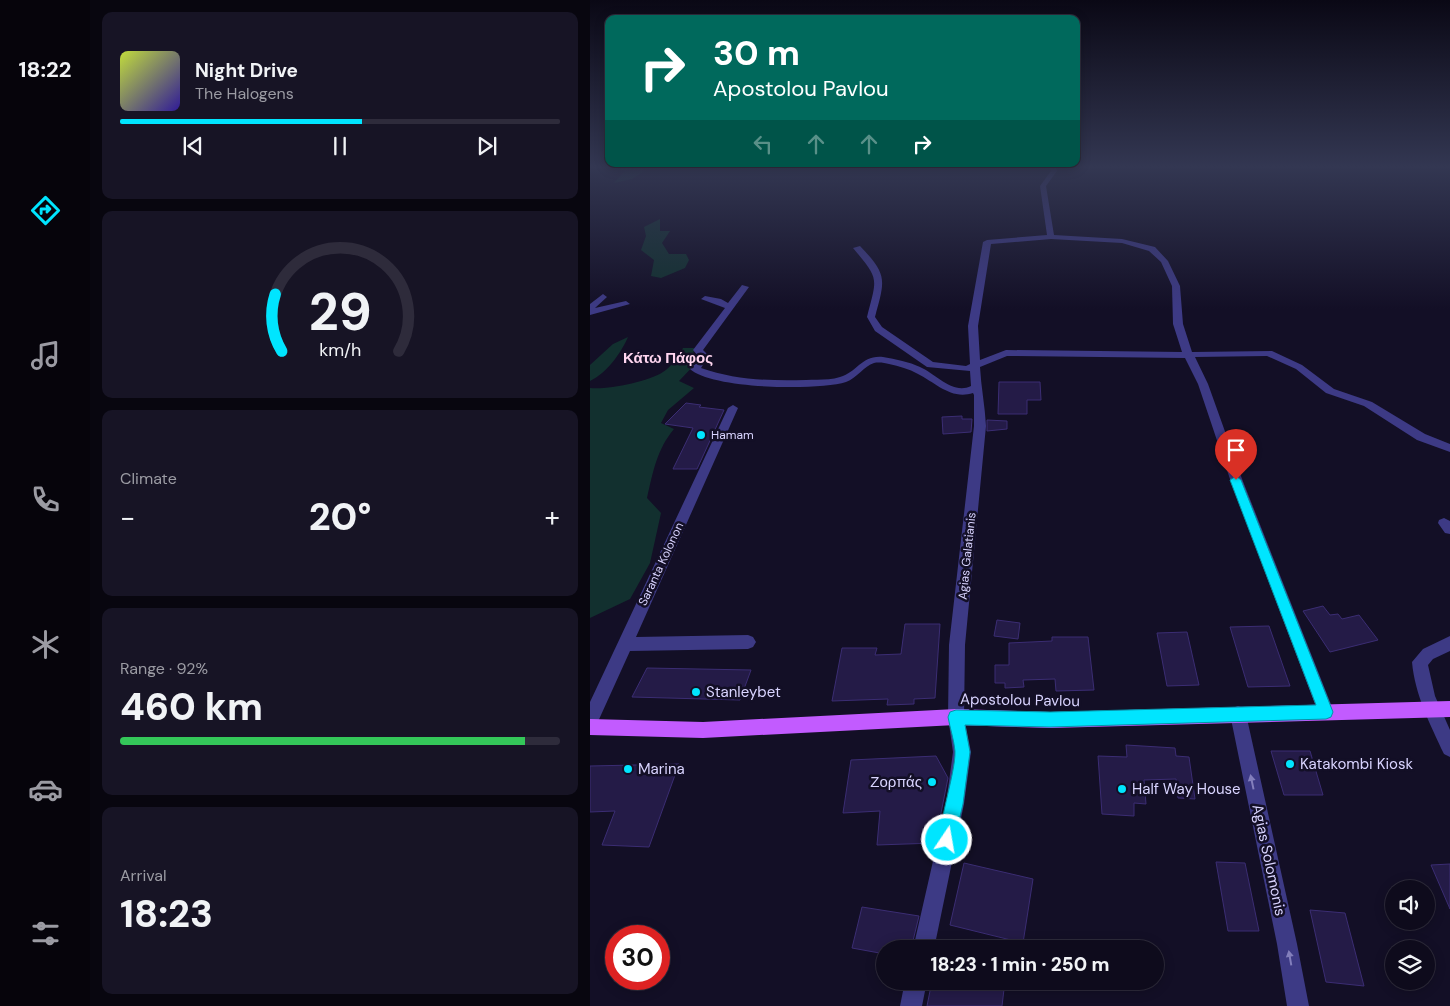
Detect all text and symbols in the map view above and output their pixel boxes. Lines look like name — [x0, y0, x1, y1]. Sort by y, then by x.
text: 30 m — [713, 30, 800, 76]
icon: right — [630, 35, 695, 100]
text: 18:22 — [19, 55, 71, 84]
text: Night Drive — [195, 58, 298, 83]
text: Apostolou Pavlou — [713, 74, 889, 103]
text: The Halogens — [195, 83, 294, 104]
icon: left — [749, 130, 777, 158]
icon: ahead — [802, 130, 830, 158]
icon: ahead — [855, 130, 883, 158]
icon: right — [908, 130, 936, 158]
icon: previous — [179, 132, 207, 160]
icon: pause — [326, 132, 354, 160]
icon: next — [473, 132, 501, 160]
icon: directions — [28, 193, 63, 228]
text: 29 — [309, 278, 371, 346]
icon: music — [28, 338, 63, 373]
text: km/h — [319, 338, 361, 362]
district label: Κάτω Πάφος — [623, 348, 713, 368]
place label: Hamam — [711, 427, 754, 443]
marker: Hamam — [695, 429, 707, 441]
pin — [1215, 429, 1257, 480]
icon: arrive — [1222, 436, 1250, 464]
text: Climate — [120, 468, 177, 489]
icon: phone — [28, 482, 63, 517]
text: 20° — [309, 492, 371, 542]
text: − — [120, 499, 135, 536]
text: + — [545, 499, 560, 536]
street label: Agias Galatianis — [954, 511, 980, 601]
street label: Saranta Kolonon — [635, 520, 687, 608]
icon: climate — [28, 627, 63, 662]
text: Range · 92% — [120, 658, 208, 679]
text: 460 km — [120, 682, 263, 732]
place label: Stanleybet — [706, 682, 781, 702]
marker: Stanleybet — [690, 686, 702, 698]
street label: Apostolou Pavlou — [960, 689, 1080, 711]
place label: Katakombi Kiosk — [1300, 754, 1413, 774]
marker: Katakombi Kiosk — [1284, 758, 1296, 770]
place label: Marina — [638, 759, 685, 779]
marker: Marina — [622, 763, 634, 775]
icon: car — [28, 772, 63, 807]
place label: Ζορπάς — [870, 772, 922, 792]
one-way arrow — [1248, 773, 1256, 789]
marker: Ζορπάς — [926, 776, 938, 788]
place label: Half Way House — [1132, 779, 1241, 799]
marker: Half Way House — [1116, 783, 1128, 795]
street label: Agias Solomonis — [1247, 802, 1291, 918]
position arrow — [920, 813, 972, 865]
text: Arrival — [120, 865, 167, 886]
map controls — [1385, 880, 1435, 990]
button: sound — [1385, 880, 1435, 930]
text: 18:23 — [120, 889, 213, 939]
icon: filters — [28, 916, 63, 951]
speed limit sign: 30 — [605, 925, 670, 990]
button: layers — [1385, 940, 1435, 990]
one-way arrow — [1285, 950, 1293, 966]
text: 18:23 · 1 min · 250 m — [931, 952, 1109, 977]

